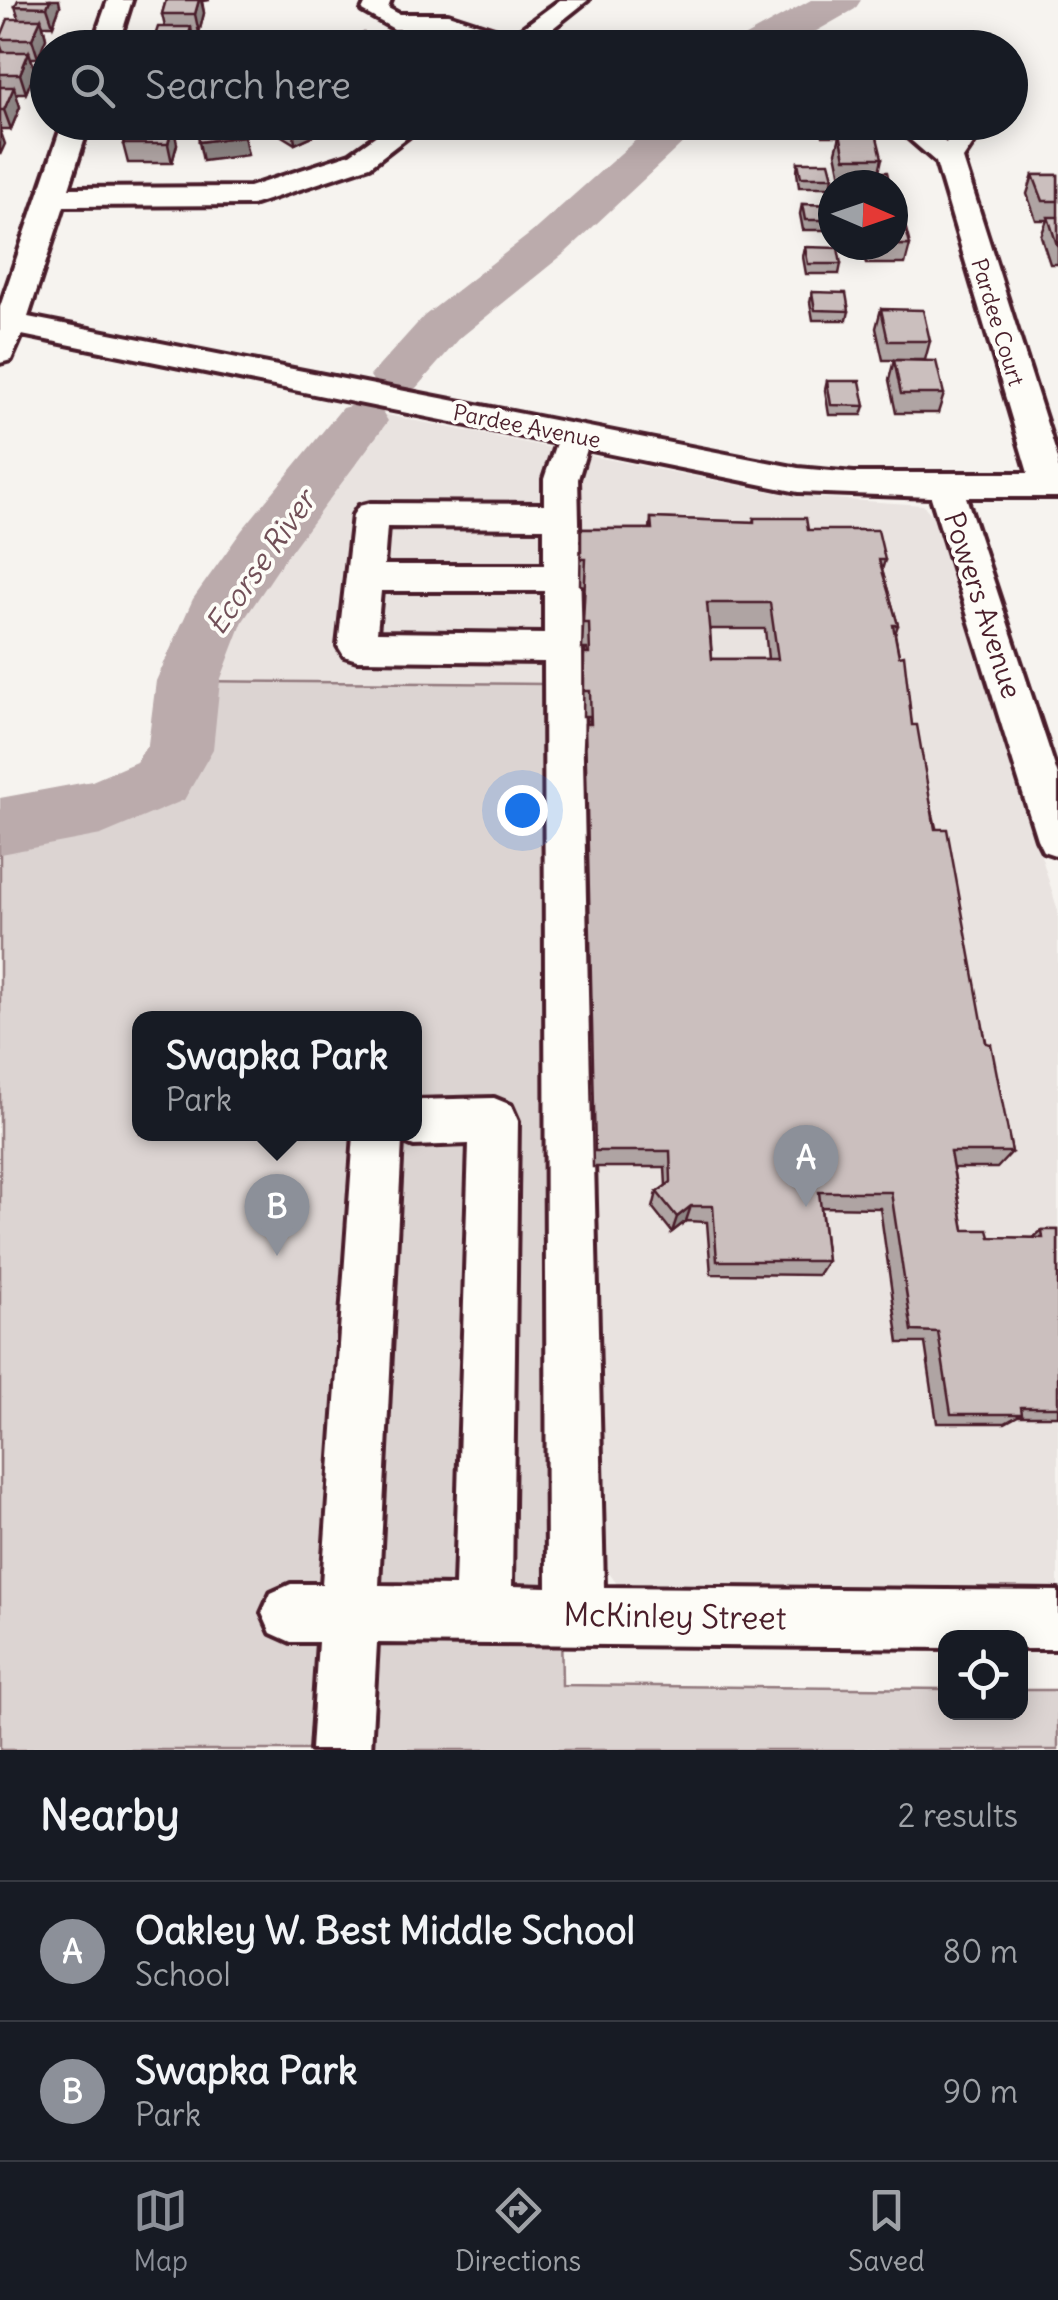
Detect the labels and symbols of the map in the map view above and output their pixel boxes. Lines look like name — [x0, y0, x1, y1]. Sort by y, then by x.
north arrow — [818, 170, 908, 260]
street label: Pardee Court — [965, 255, 1031, 389]
street label: Pardee Avenue — [451, 398, 603, 454]
water label: Ecorse River — [197, 480, 326, 641]
street label: Powers Avenue — [936, 507, 1030, 703]
your location — [497, 785, 548, 836]
pin: A — [774, 1124, 838, 1207]
pin: B — [244, 1174, 310, 1256]
street label: McKinley Street — [563, 1594, 787, 1638]

